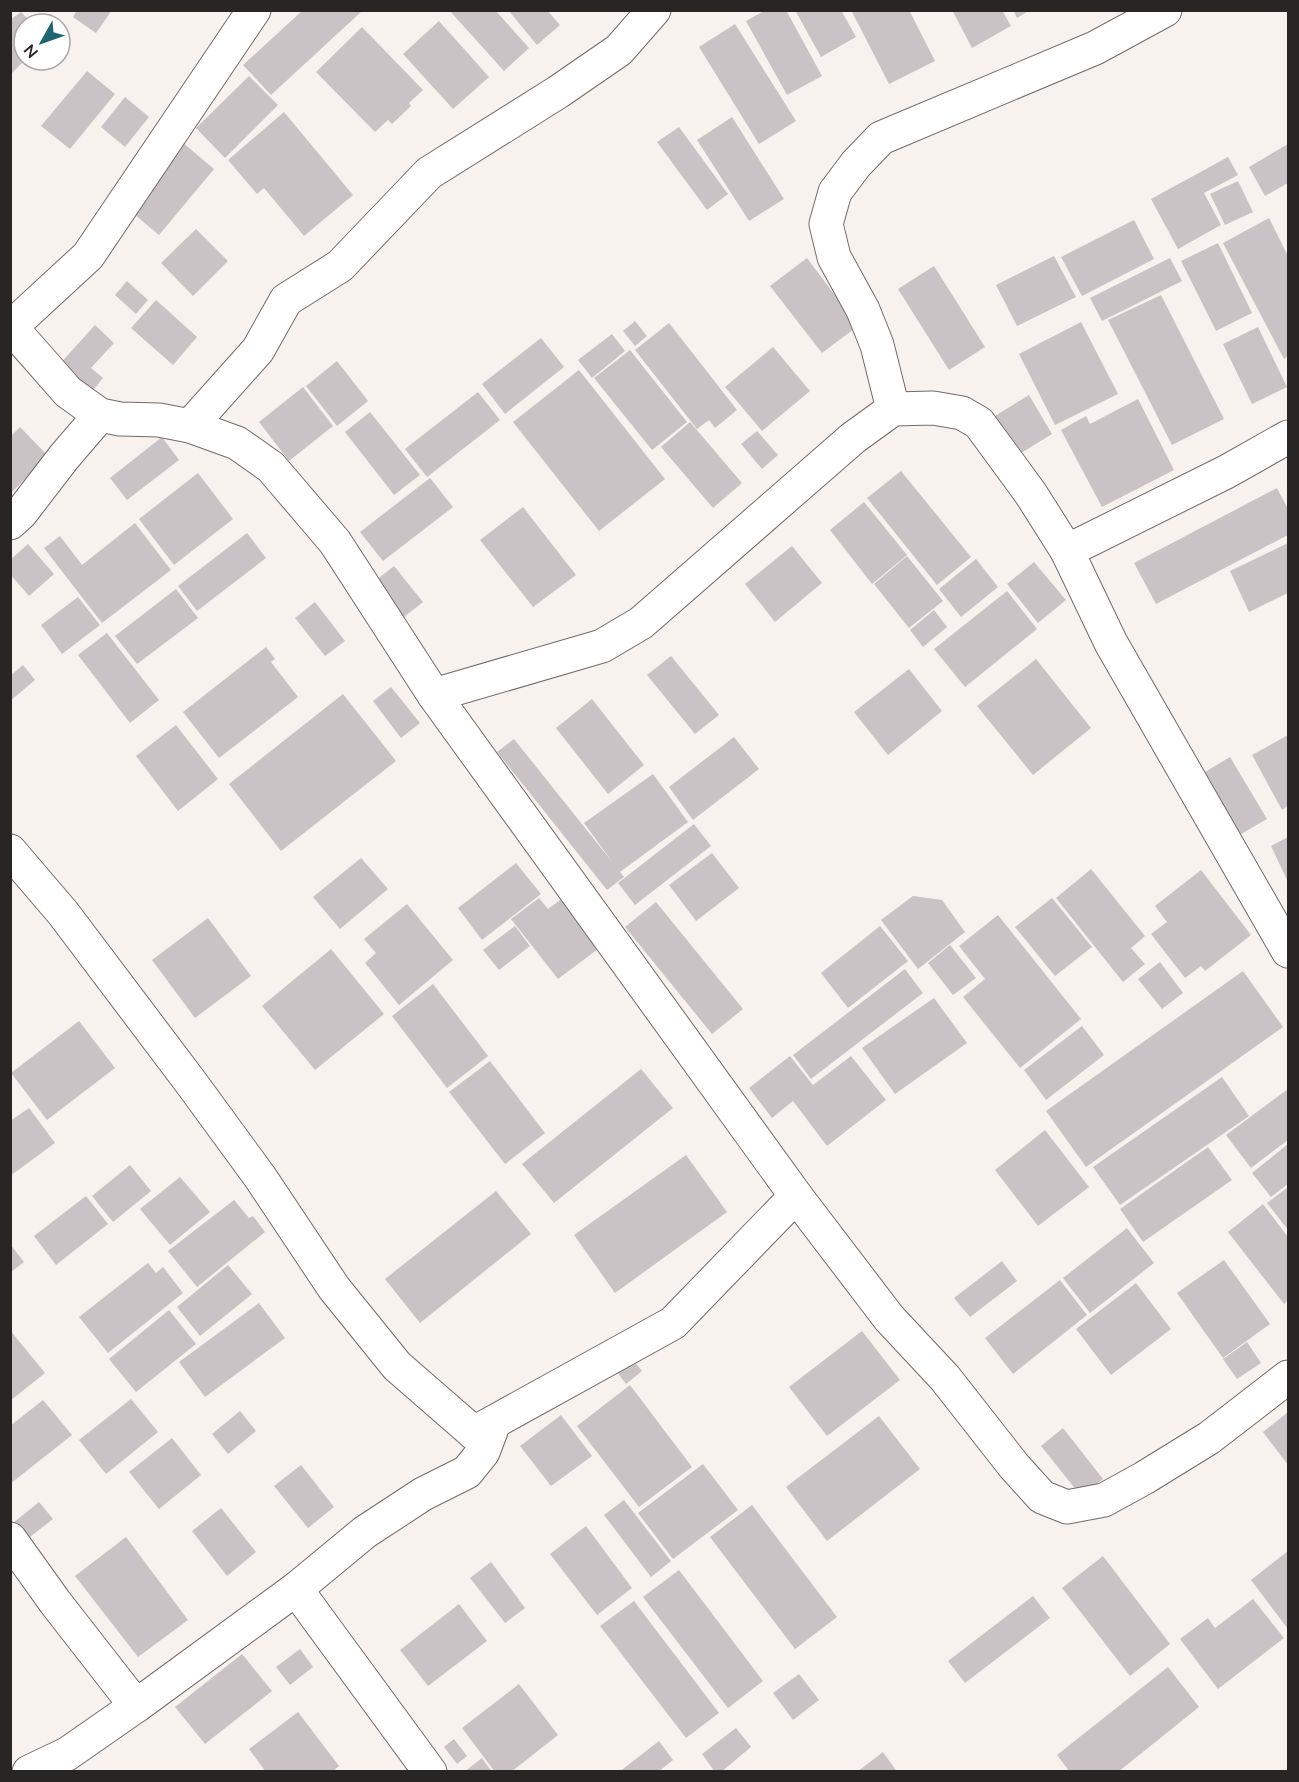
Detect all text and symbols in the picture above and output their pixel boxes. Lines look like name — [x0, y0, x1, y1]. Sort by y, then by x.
north arrow — [12, 12, 72, 72]
text: N — [19, 39, 44, 63]

